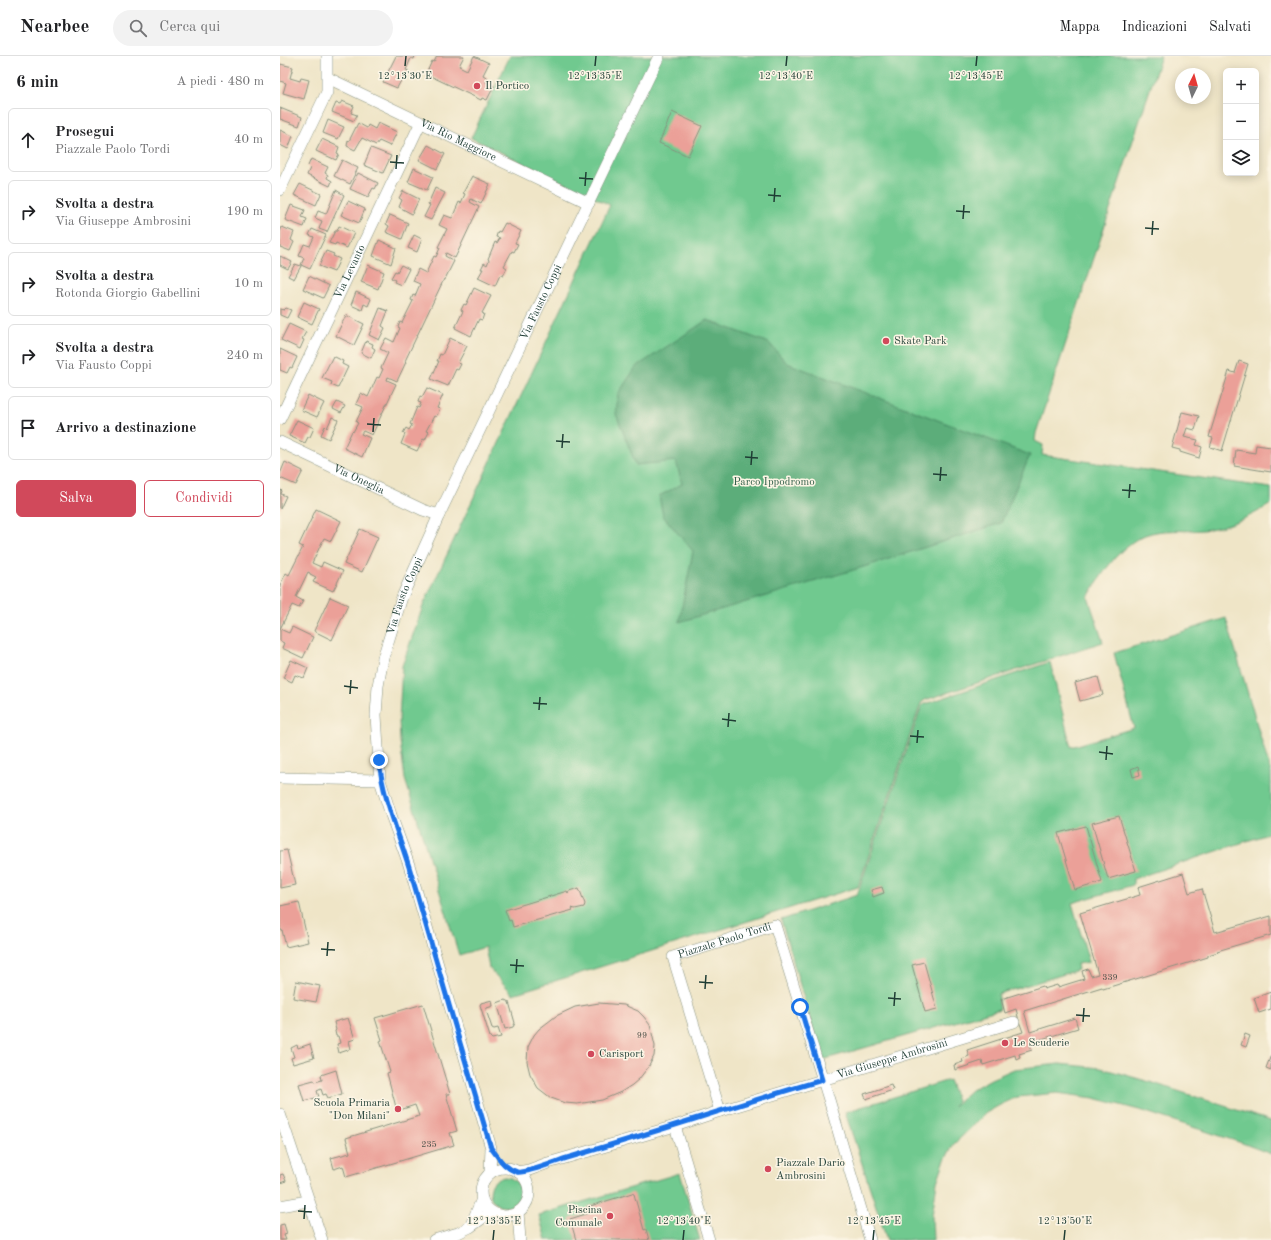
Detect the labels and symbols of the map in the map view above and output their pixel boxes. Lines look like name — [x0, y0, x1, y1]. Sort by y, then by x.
north arrow — [1175, 68, 1211, 104]
text: 12°13'30"E — [378, 71, 432, 81]
text: 12°13'35"E — [568, 71, 622, 81]
text: 12°13'40"E — [759, 71, 813, 81]
text: 12°13'45"E — [949, 71, 1003, 81]
marker: Il Portico — [472, 81, 482, 91]
place label: Il Portico — [485, 81, 529, 92]
street label: Via Rio Maggiore — [418, 117, 498, 163]
street label: Via Levanto — [332, 243, 367, 300]
street label: Via Fausto Coppi — [518, 263, 564, 342]
marker: Skate Park — [881, 336, 891, 346]
place label: Skate Park — [894, 336, 947, 347]
street label: Via Oneglia — [331, 462, 387, 497]
park label: Parco Ippodromo — [733, 477, 815, 488]
street label: Via Fausto Coppi — [385, 556, 425, 636]
route end — [370, 751, 388, 769]
street label: Piazzale Paolo Tordi — [676, 921, 773, 961]
house number: 339 — [1102, 973, 1118, 982]
route start — [791, 998, 809, 1016]
house number: 99 — [637, 1031, 647, 1040]
street label: Via Giuseppe Ambrosini — [835, 1037, 949, 1081]
marker: Le Scuderie — [1000, 1038, 1010, 1048]
place label: Le Scuderie — [1013, 1038, 1069, 1049]
marker: Carisport — [586, 1049, 596, 1059]
place label: Carisport — [599, 1049, 644, 1060]
place label: Scuola Primaria "Don Milani" — [314, 1098, 391, 1122]
marker: Scuola Primaria "Don Milani" — [393, 1104, 403, 1114]
house number: 235 — [421, 1140, 437, 1149]
place label: Piazzale Dario Ambrosini — [776, 1158, 845, 1182]
marker: Piazzale Dario Ambrosini — [763, 1164, 773, 1174]
place label: Piscina Comunale — [555, 1205, 603, 1229]
marker: Piscina Comunale — [605, 1211, 615, 1221]
text: 12°13'35"E — [467, 1216, 521, 1226]
text: 12°13'40"E — [657, 1216, 711, 1226]
text: 12°13'45"E — [847, 1216, 901, 1226]
text: 12°13'50"E — [1038, 1216, 1092, 1226]

